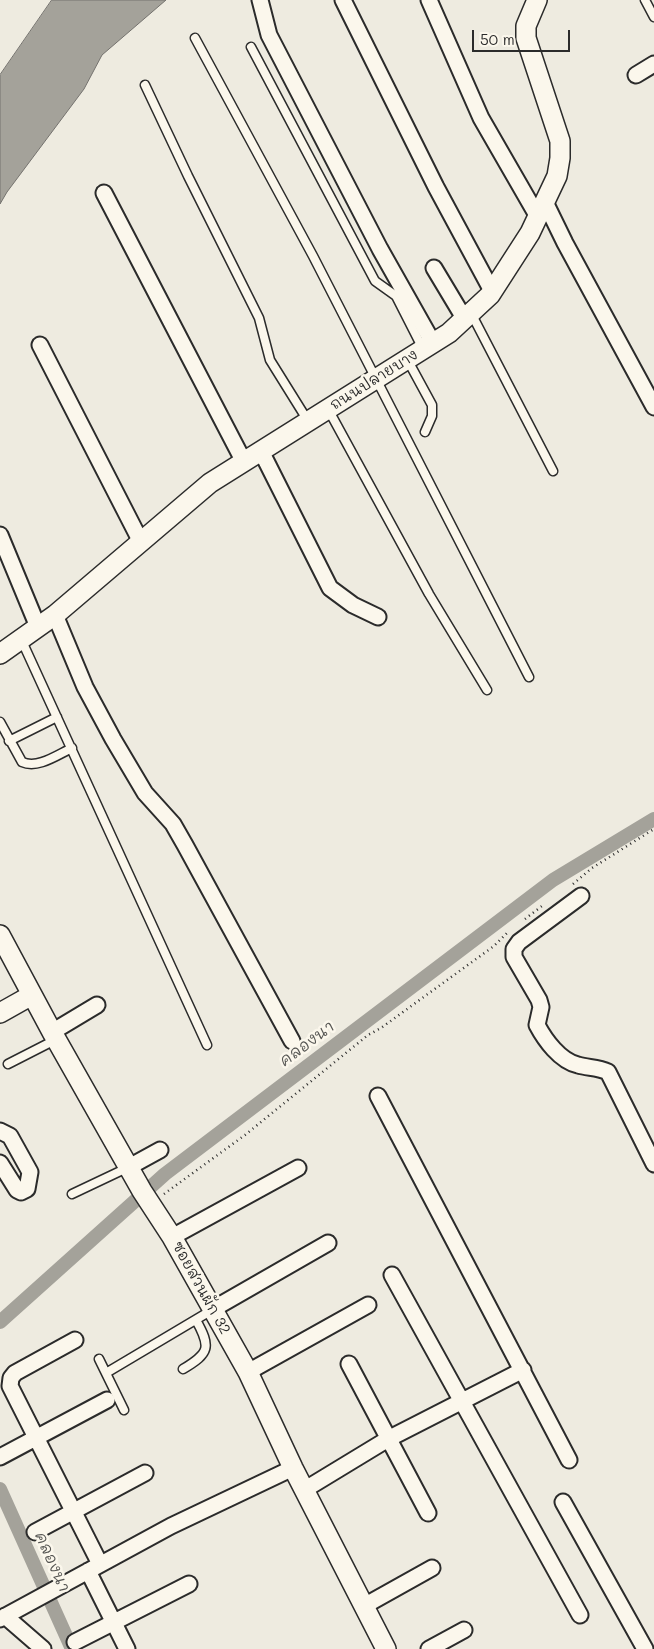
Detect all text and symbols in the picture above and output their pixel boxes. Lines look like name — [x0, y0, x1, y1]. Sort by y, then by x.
scale bar — [474, 20, 572, 52]
text: 50 m — [480, 29, 515, 49]
street label: ถนนปลายบาง — [327, 346, 421, 414]
water label: คลองนา — [276, 1017, 338, 1071]
street label: ซอยสวนผัก 32 — [168, 1238, 234, 1338]
water label: คลองนา — [30, 1529, 74, 1595]

